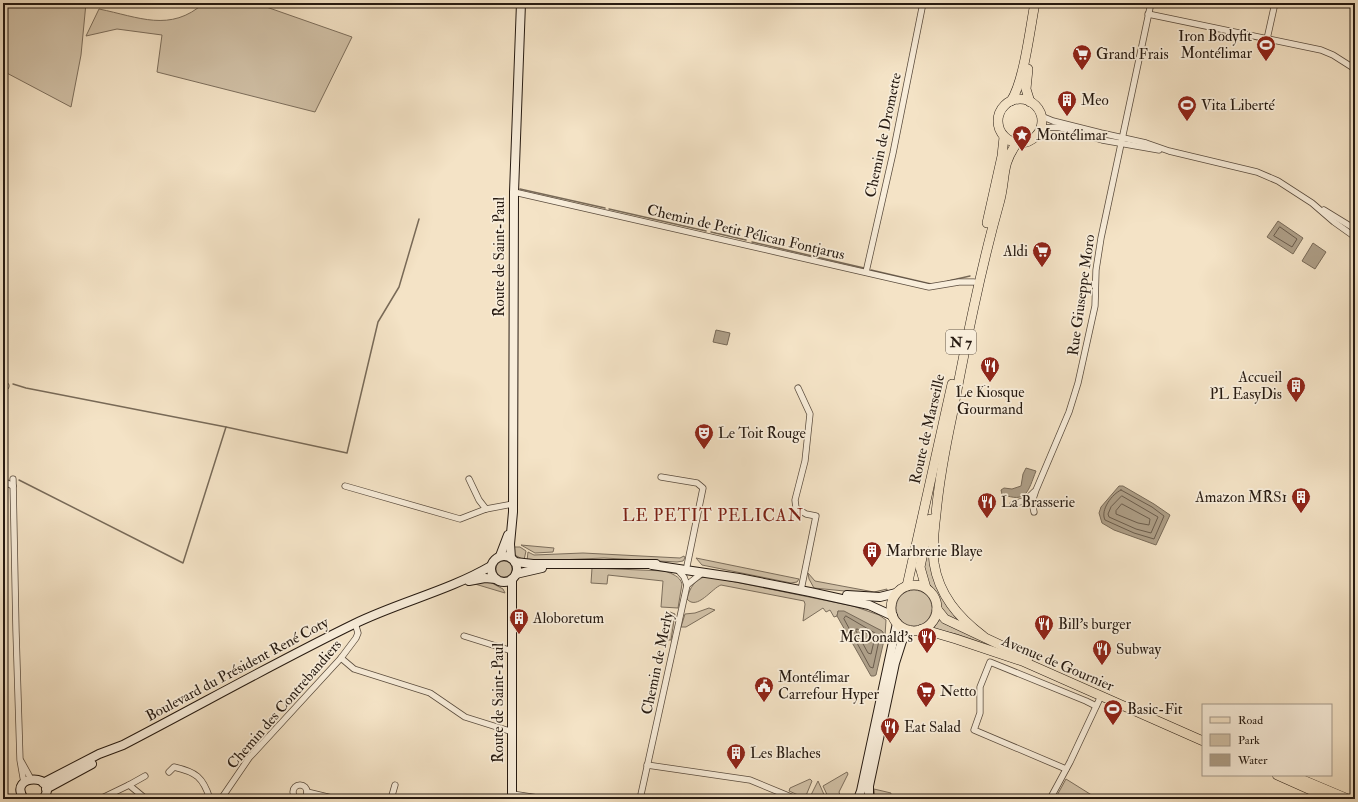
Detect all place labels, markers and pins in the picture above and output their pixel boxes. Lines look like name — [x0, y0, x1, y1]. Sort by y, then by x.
place label: Iron Bodyfit Montélimar — [1178, 27, 1252, 63]
sports icon: Iron Bodyfit Montélimar — [1255, 34, 1277, 62]
supermarket icon: Grand Frais — [1071, 43, 1093, 71]
place label: Grand Frais — [1096, 45, 1169, 64]
building icon: Meo — [1056, 89, 1078, 117]
place label: Meo — [1081, 91, 1109, 110]
sports icon: Vita Liberté — [1176, 94, 1198, 122]
place label: Vita Liberté — [1201, 96, 1276, 115]
place icon: Montélimar — [1011, 124, 1033, 152]
place label: Montélimar — [1036, 126, 1108, 145]
supermarket icon: Aldi — [1031, 240, 1053, 268]
place label: Aldi — [1002, 242, 1028, 261]
restaurant icon: Le Kiosque Gourmand — [979, 355, 1001, 383]
place label: Accueil PL EasyDis — [1209, 368, 1282, 404]
building icon: Accueil PL EasyDis — [1285, 375, 1307, 403]
place label: Le Kiosque Gourmand — [956, 383, 1024, 419]
theatre icon: Le Toit Rouge — [693, 422, 715, 450]
place label: Le Toit Rouge — [718, 424, 806, 443]
building icon: Amazon MRS1 — [1290, 486, 1312, 514]
place label: Amazon MRS1 — [1194, 488, 1287, 507]
restaurant icon: La Brasserie — [976, 491, 998, 519]
place label: La Brasserie — [1001, 493, 1075, 512]
building icon: Marbrerie Blaye — [861, 540, 883, 568]
place label: Marbrerie Blaye — [886, 542, 983, 561]
building icon: Aloboretum — [508, 607, 530, 635]
place label: Aloboretum — [532, 609, 605, 628]
restaurant icon: Bill's burger — [1033, 613, 1055, 641]
place label: Bill's burger — [1058, 615, 1132, 634]
restaurant icon: McDonald's — [916, 626, 938, 654]
place label: McDonald's — [840, 628, 913, 647]
restaurant icon: Subway — [1091, 638, 1113, 666]
place label: Subway — [1116, 640, 1161, 659]
place label: Montélimar Carrefour Hyper — [778, 668, 880, 705]
public building icon: Montélimar Carrefour Hyper — [753, 675, 775, 703]
supermarket icon: Netto — [915, 680, 937, 708]
place label: Netto — [940, 682, 976, 701]
sports icon: Basic-Fit — [1102, 698, 1124, 726]
place label: Basic-Fit — [1127, 700, 1183, 719]
restaurant icon: Eat Salad — [879, 716, 901, 744]
place label: Eat Salad — [904, 718, 962, 737]
building icon: Les Blaches — [725, 742, 747, 770]
place label: Les Blaches — [750, 744, 821, 763]

